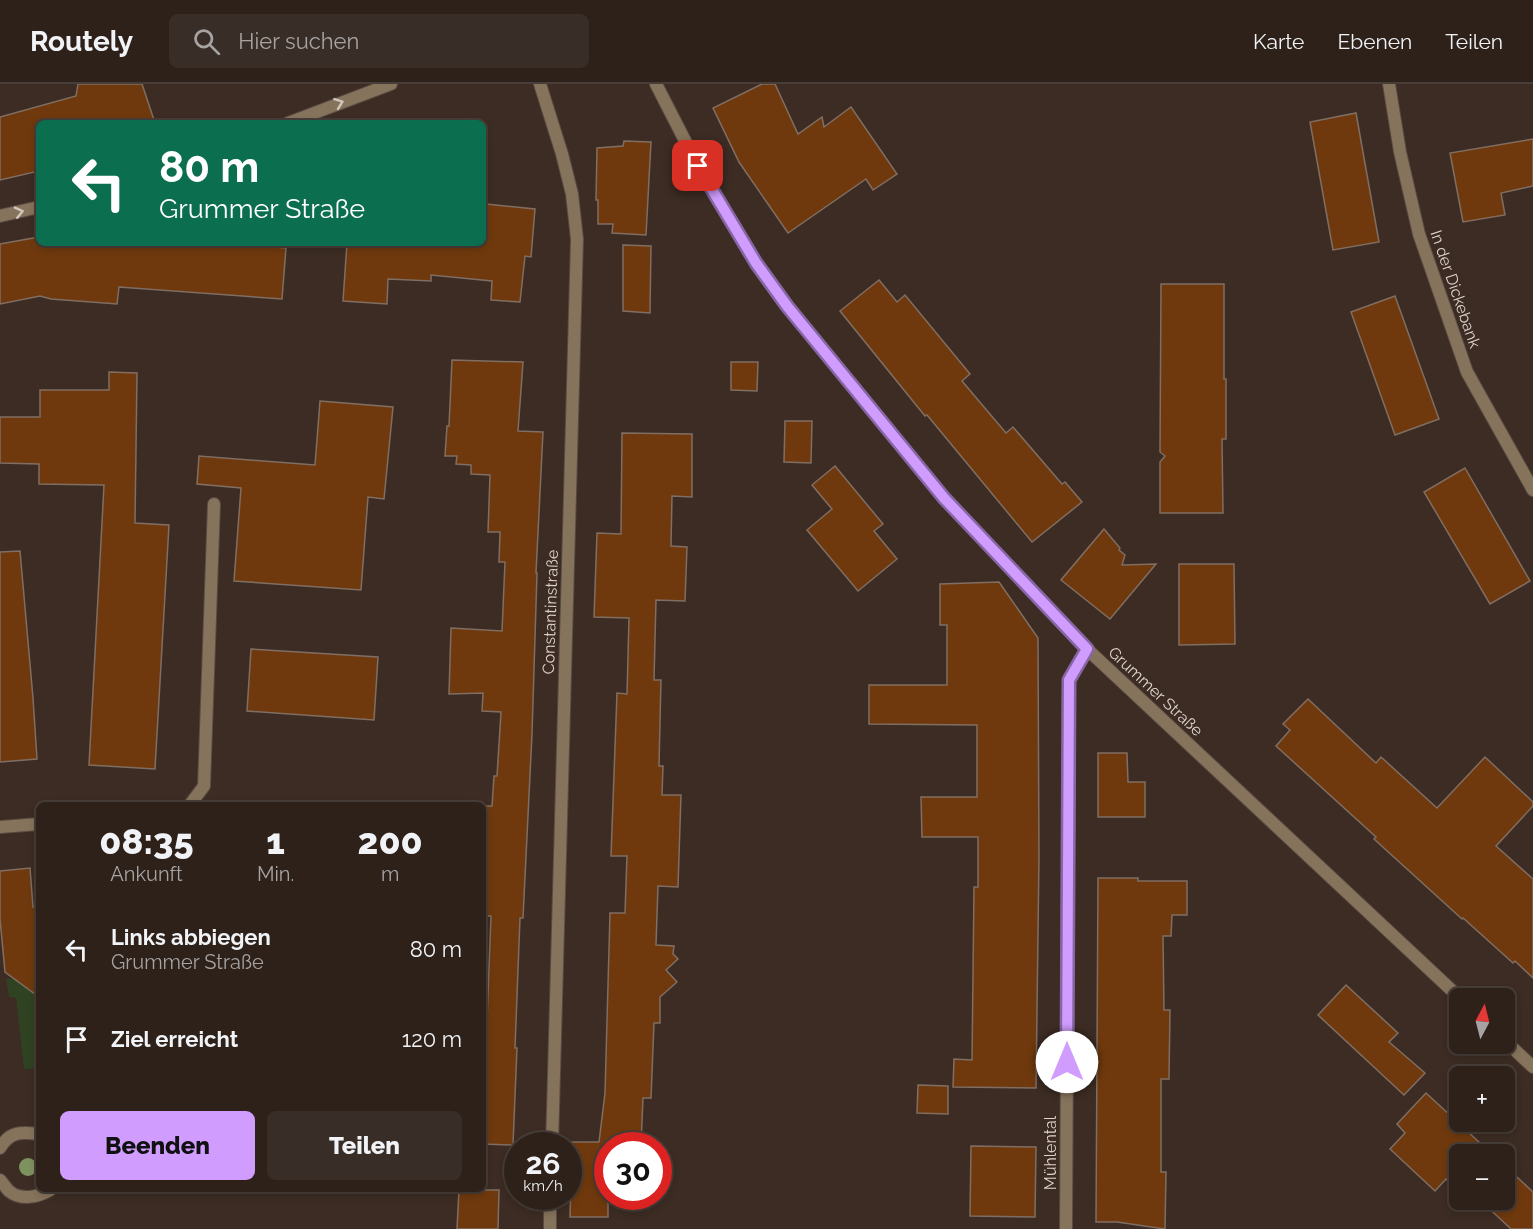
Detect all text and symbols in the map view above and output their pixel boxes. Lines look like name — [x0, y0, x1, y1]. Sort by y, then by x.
search box — [169, 14, 589, 68]
text: Routely — [30, 25, 133, 58]
icon: search — [190, 25, 223, 58]
text: Hier suchen — [238, 28, 359, 54]
text: Karte — [1253, 29, 1304, 54]
text: Ebenen — [1337, 29, 1412, 54]
text: Teilen — [1445, 29, 1503, 54]
one-way arrow — [333, 98, 344, 110]
pin — [672, 140, 723, 191]
text: 80 m — [159, 143, 259, 192]
icon: left — [60, 144, 138, 222]
icon: arrive — [681, 149, 714, 182]
text: Grummer Straße — [159, 193, 365, 224]
one-way arrow — [14, 206, 24, 219]
street label: In der Dickebank — [1426, 228, 1485, 351]
street label: Constantinstraße — [539, 549, 562, 675]
street label: Grummer Straße — [1105, 643, 1207, 740]
text: 08:35 — [99, 820, 194, 862]
text: 1 — [266, 820, 285, 862]
text: 200 — [358, 820, 423, 862]
text: Ankunft — [110, 862, 183, 886]
text: Min. — [257, 862, 294, 886]
text: m — [381, 862, 399, 886]
text: Links abbiegen — [111, 924, 271, 950]
icon: left — [60, 933, 93, 966]
text: 80 m — [410, 936, 462, 962]
text: Grummer Straße — [111, 950, 264, 974]
north arrow — [1449, 988, 1515, 1054]
map controls — [1449, 988, 1515, 1210]
icon: arrive — [60, 1023, 93, 1056]
text: Ziel erreicht — [111, 1026, 238, 1052]
text: 120 m — [402, 1026, 462, 1052]
position arrow — [1035, 1030, 1099, 1094]
button: + — [1449, 1066, 1515, 1132]
button: Beenden — [60, 1111, 255, 1180]
button: Teilen — [267, 1111, 462, 1180]
street label: Mühlental — [1041, 1115, 1060, 1190]
speed limit sign: 30 — [594, 1132, 672, 1210]
button: − — [1449, 1144, 1515, 1210]
text: 26 — [525, 1146, 561, 1181]
text: km/h — [523, 1177, 563, 1195]

